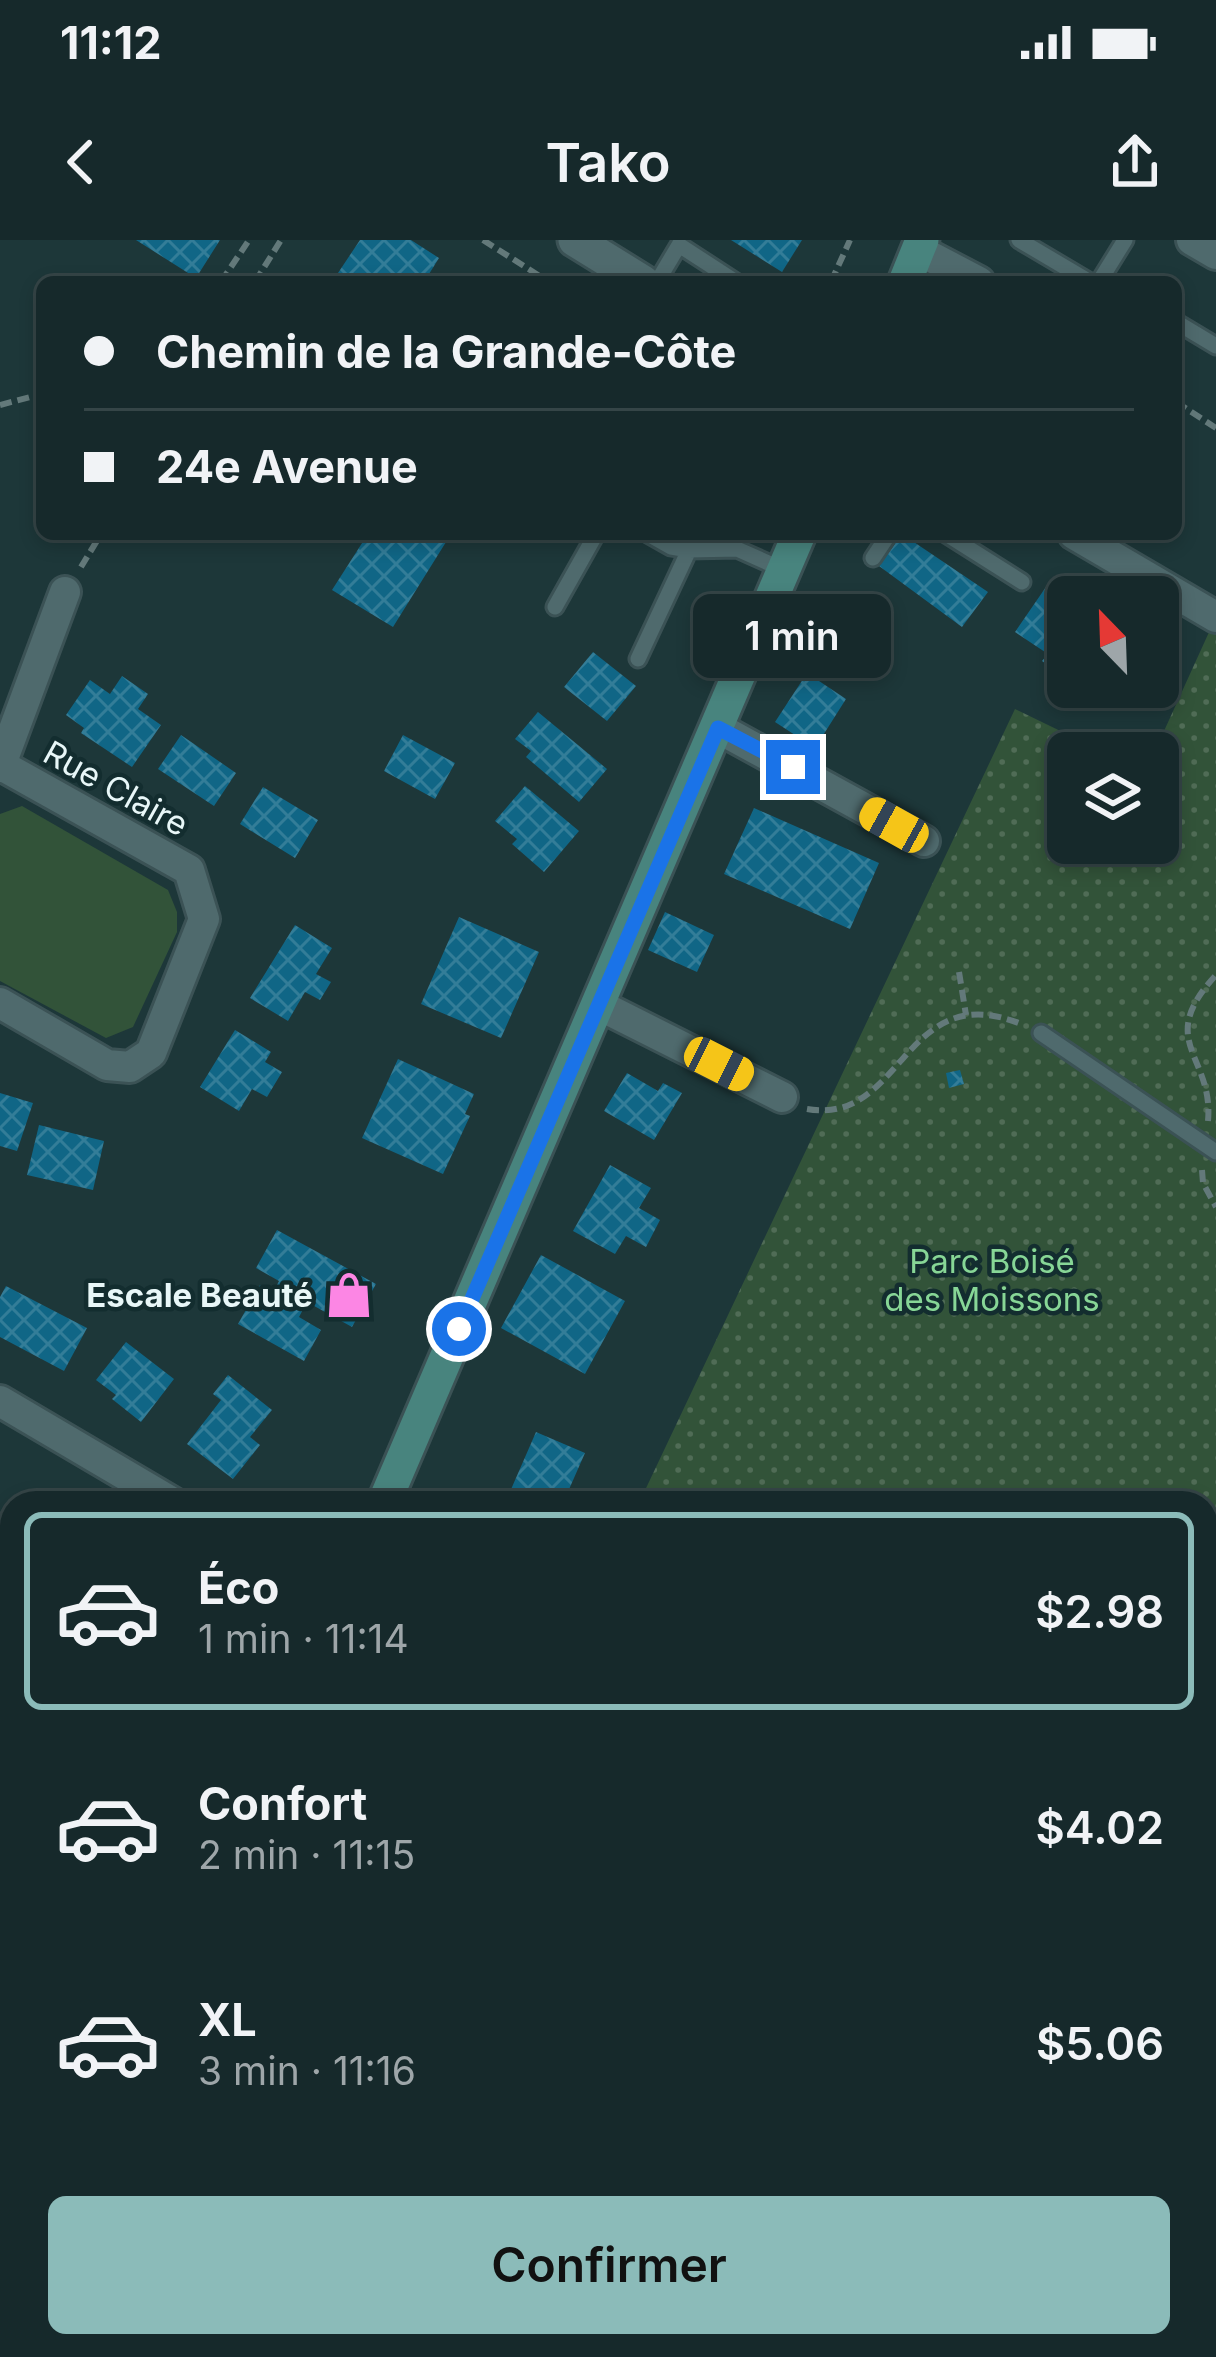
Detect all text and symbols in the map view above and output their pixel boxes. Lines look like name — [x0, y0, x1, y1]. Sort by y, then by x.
text: 11:12 — [60, 15, 162, 70]
icon: back — [48, 129, 114, 195]
icon: share — [1102, 129, 1168, 195]
text: Tako — [545, 130, 671, 195]
text: Chemin de la Grande-Côte — [156, 324, 736, 379]
text: 24e Avenue — [156, 439, 418, 494]
north arrow — [1047, 576, 1179, 708]
map controls — [1047, 576, 1179, 864]
callout: 1 min — [694, 593, 892, 677]
text: 1 min — [744, 612, 840, 659]
street label: Rue Claire — [37, 732, 195, 844]
button: layers — [1047, 732, 1179, 864]
route end — [766, 740, 820, 794]
car — [854, 792, 934, 858]
car — [679, 1032, 759, 1096]
park label: Parc Boisé des Moissons — [884, 1241, 1100, 1319]
shop icon: Escale Beauté — [324, 1270, 374, 1320]
place label: Escale Beauté — [86, 1275, 313, 1315]
route start — [432, 1302, 486, 1356]
icon: car — [54, 1557, 162, 1665]
text: Éco — [198, 1560, 279, 1615]
text: $2.98 — [1035, 1584, 1164, 1639]
text: 1 min · 11:14 — [198, 1615, 409, 1662]
icon: car — [54, 1773, 162, 1881]
text: Confort — [198, 1776, 367, 1831]
text: $4.02 — [1035, 1800, 1164, 1855]
text: 2 min · 11:15 — [198, 1831, 415, 1878]
icon: car — [54, 1989, 162, 2097]
text: XL — [198, 1992, 257, 2047]
text: $5.06 — [1036, 2016, 1164, 2071]
text: 3 min · 11:16 — [198, 2047, 416, 2094]
button: Confirmer — [48, 2196, 1170, 2334]

